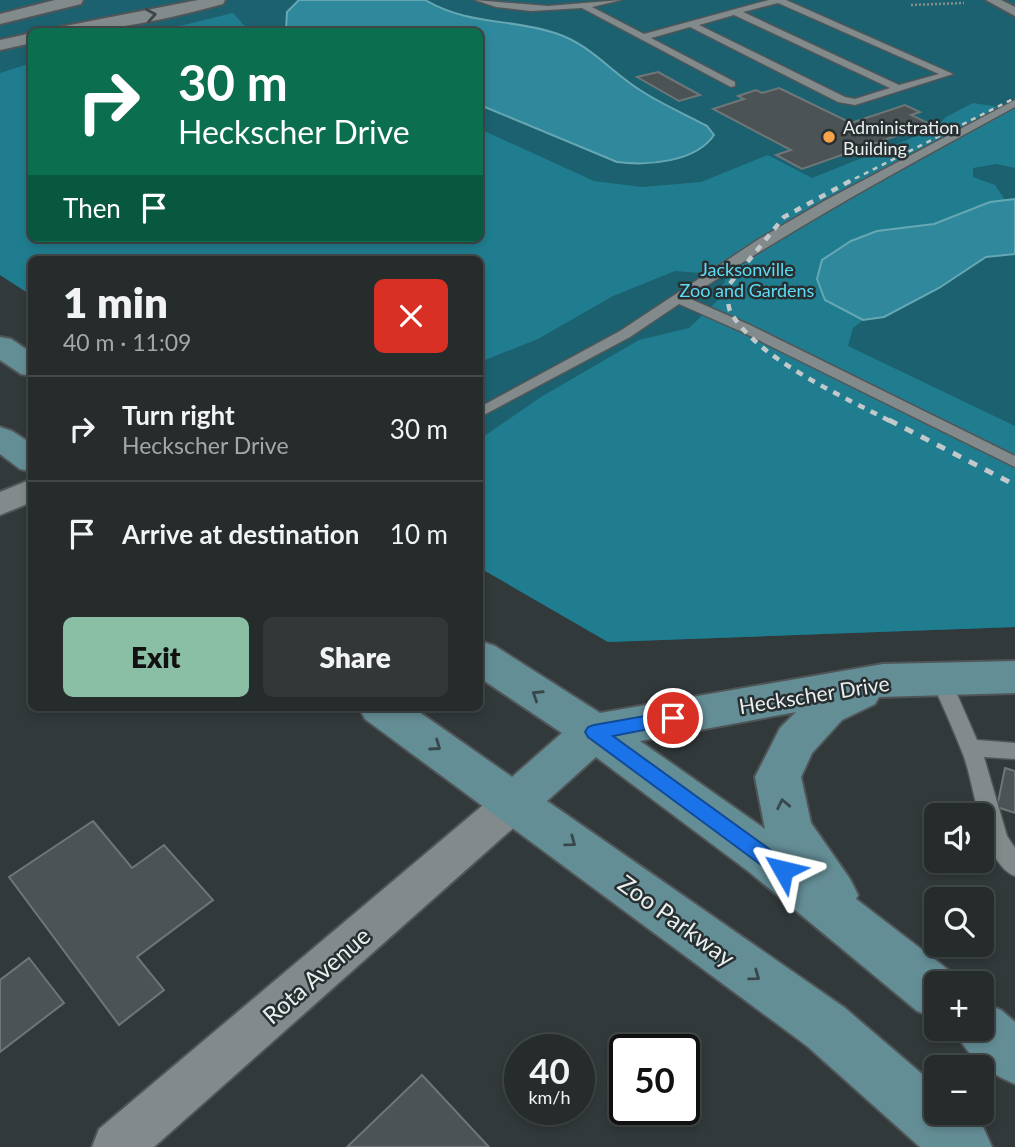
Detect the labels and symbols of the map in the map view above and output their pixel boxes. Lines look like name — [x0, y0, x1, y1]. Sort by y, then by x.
one-way arrow — [145, 8, 157, 23]
place label: Administration Building — [843, 116, 959, 159]
marker: Administration Building — [821, 129, 837, 145]
park label: Jacksonville Zoo and Gardens — [680, 258, 815, 301]
street label: Heckscher Drive — [737, 670, 891, 718]
pin — [643, 688, 703, 748]
one-way arrow — [532, 690, 545, 703]
one-way arrow — [428, 738, 441, 750]
one-way arrow — [777, 798, 792, 810]
position arrow — [746, 833, 820, 907]
one-way arrow — [563, 834, 575, 846]
street label: Zoo Parkway — [613, 868, 741, 972]
street label: Rota Avenue — [256, 920, 376, 1030]
one-way arrow — [747, 967, 760, 980]
speed limit sign: 50 — [609, 1034, 700, 1125]

